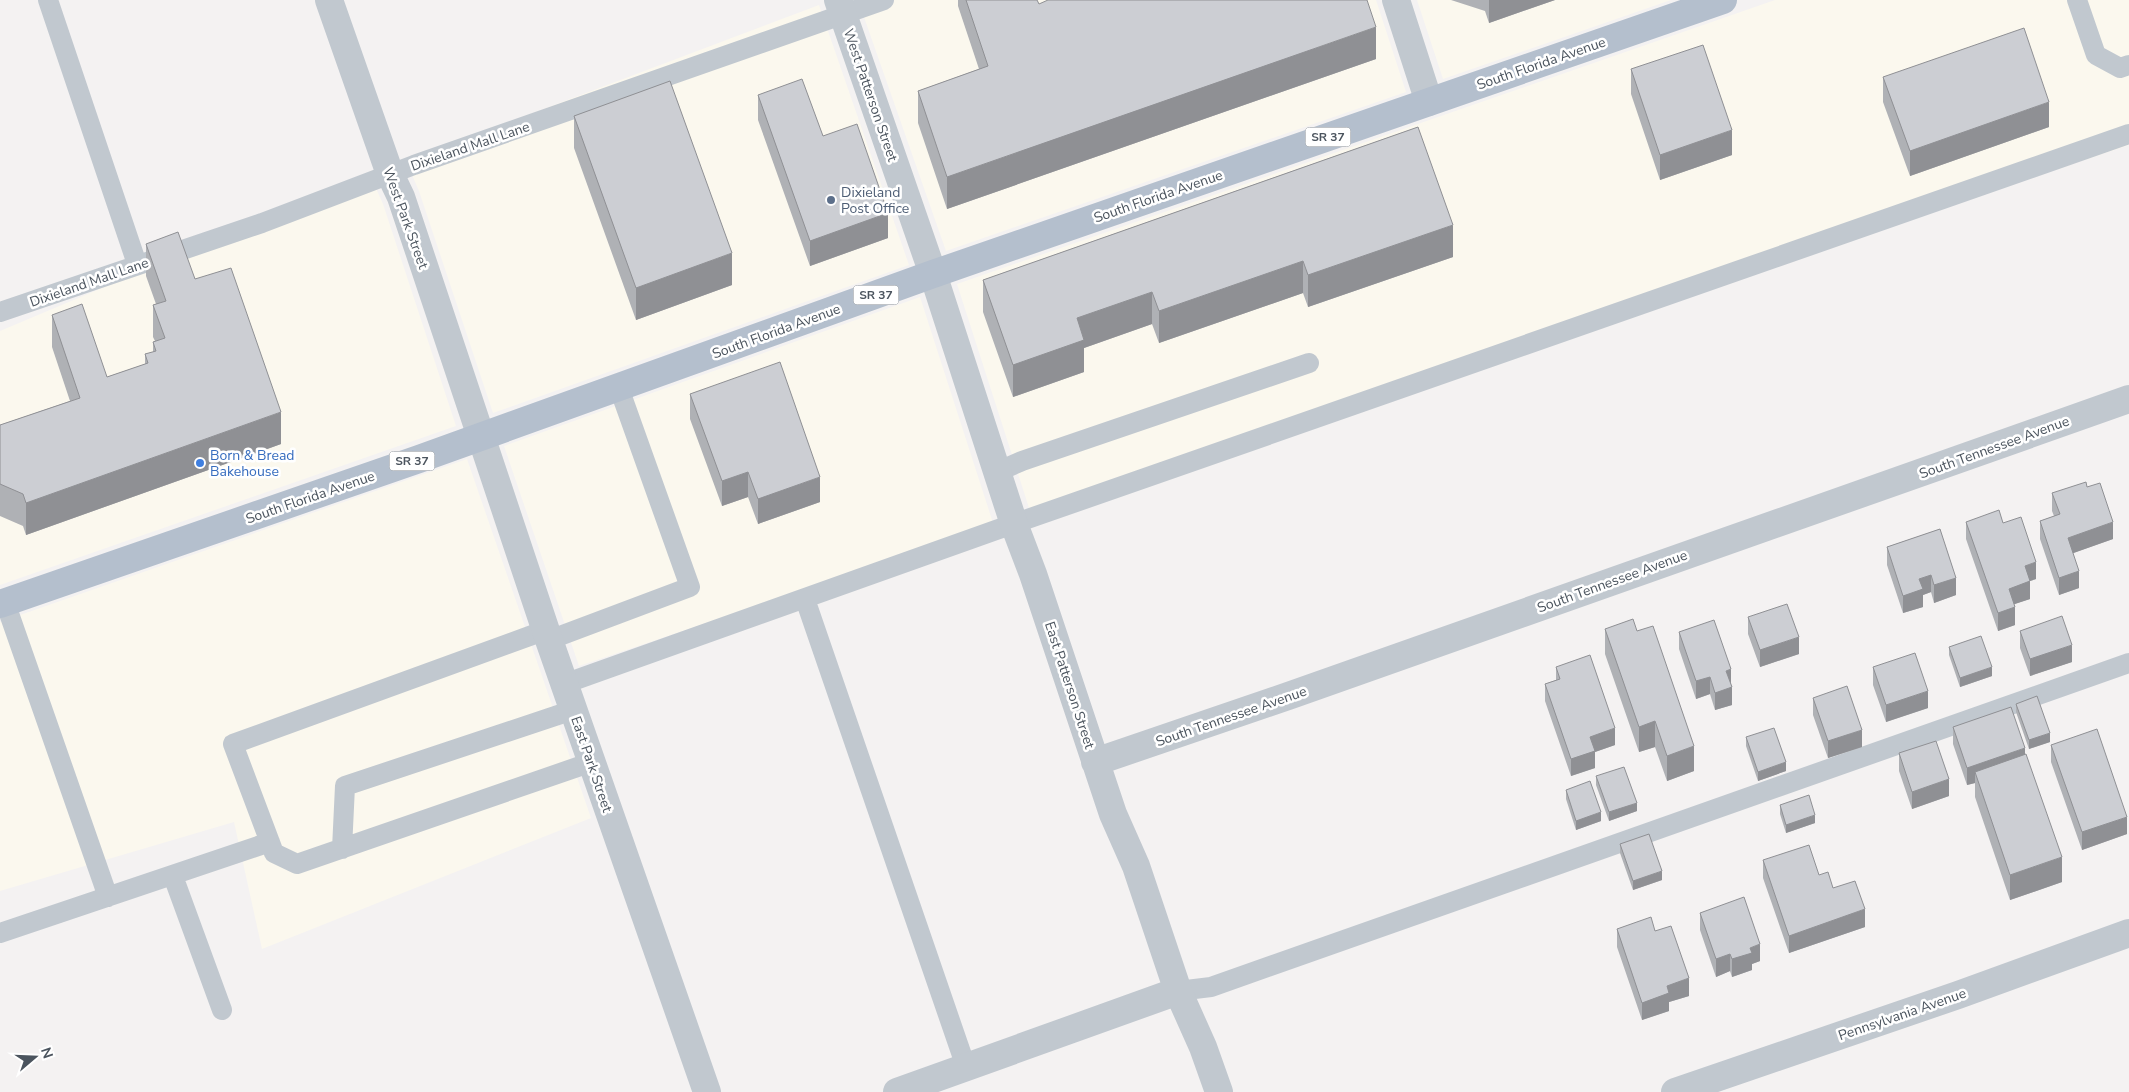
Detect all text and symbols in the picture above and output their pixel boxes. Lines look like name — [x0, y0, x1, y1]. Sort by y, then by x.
street label: West Patterson Street — [839, 26, 902, 164]
street label: South Florida Avenue — [1474, 32, 1608, 94]
street label: Dixieland Mall Lane — [408, 117, 532, 176]
road number: SR 37 — [1306, 128, 1350, 146]
street label: West Park Street — [378, 165, 433, 272]
street label: South Florida Avenue — [1091, 165, 1225, 227]
place label: Dixieland Post Office — [841, 183, 909, 218]
marker: Dixieland Post Office — [825, 194, 837, 206]
street label: Dixieland Mall Lane — [27, 253, 151, 312]
road number: SR 37 — [854, 286, 898, 304]
street label: South Florida Avenue — [709, 299, 843, 364]
street label: South Tennessee Avenue — [1916, 411, 2072, 483]
place label: Born & Bread Bakehouse — [210, 446, 295, 481]
road number: SR 37 — [390, 452, 434, 471]
marker: Born & Bread Bakehouse — [194, 457, 206, 469]
street label: South Florida Avenue — [243, 466, 377, 528]
street label: South Tennessee Avenue — [1534, 545, 1690, 617]
street label: East Patterson Street — [1040, 619, 1099, 751]
street label: South Tennessee Avenue — [1153, 682, 1309, 751]
street label: East Park Street — [566, 714, 617, 815]
street label: Pennsylvania Avenue — [1836, 984, 1969, 1045]
north arrow — [10, 1032, 60, 1082]
text: N — [36, 1045, 58, 1061]

